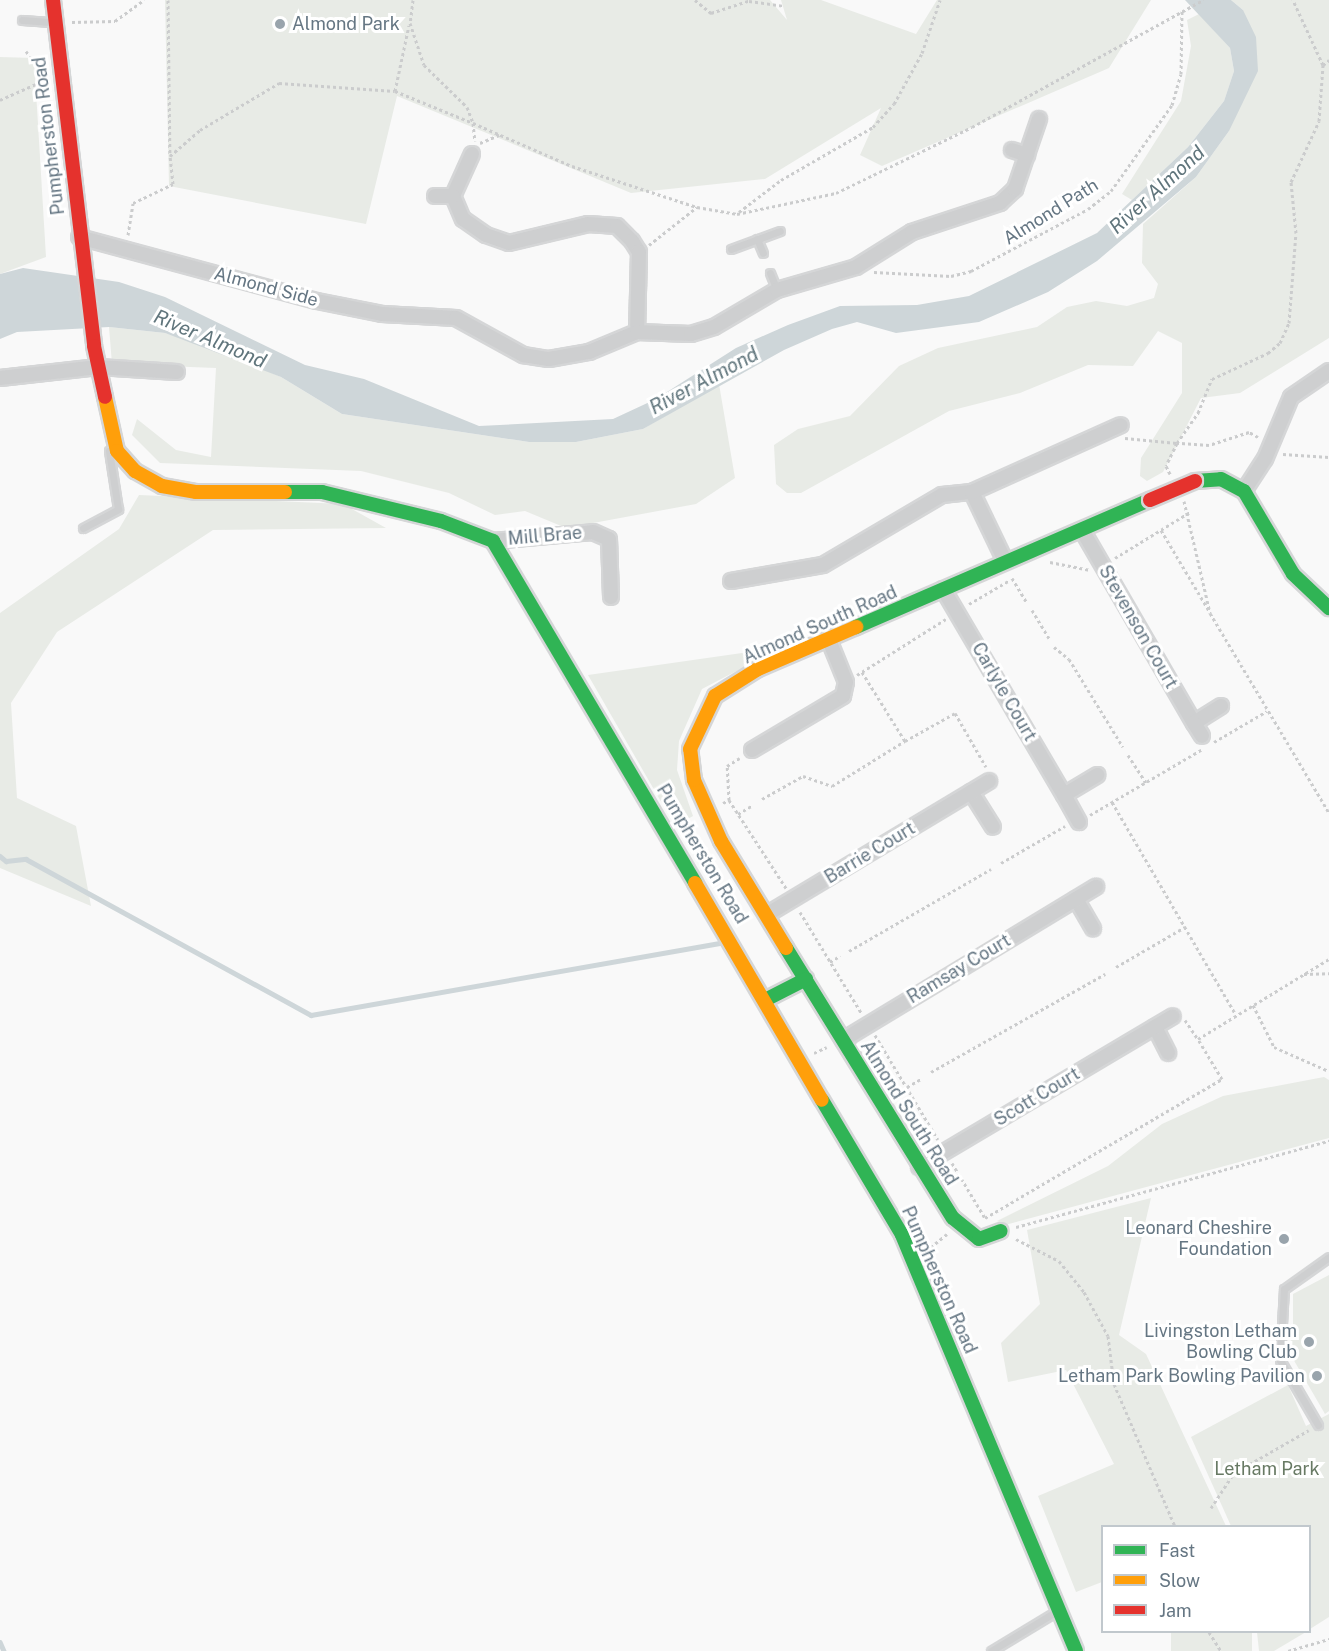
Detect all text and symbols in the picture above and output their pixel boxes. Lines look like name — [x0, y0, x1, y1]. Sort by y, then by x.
place label: Almond Park — [292, 13, 400, 35]
marker: Almond Park — [273, 17, 287, 31]
street label: Pumpherston Road — [29, 56, 69, 216]
water label: River Almond — [1104, 141, 1210, 239]
street label: Almond Path — [1000, 174, 1102, 250]
street label: Almond Side — [212, 263, 320, 311]
water label: River Almond — [150, 304, 270, 374]
water label: River Almond — [645, 342, 763, 420]
street label: Mill Brae — [507, 522, 583, 550]
street label: Stevenson Court — [1094, 562, 1182, 692]
street label: Almond South Road — [740, 581, 900, 669]
street label: Carlyle Court — [967, 639, 1041, 745]
street label: Pumpherston Road — [652, 780, 752, 928]
street label: Barrie Court — [821, 817, 919, 889]
street label: Ramsay Court — [903, 930, 1015, 1008]
street label: Almond South Road — [856, 1037, 962, 1189]
street label: Scott Court — [990, 1063, 1084, 1131]
street label: Pumpherston Road — [897, 1203, 981, 1357]
place label: Leonard Cheshire Foundation — [1125, 1218, 1272, 1260]
marker: Leonard Cheshire Foundation — [1277, 1232, 1291, 1246]
place label: Livingston Letham Bowling Club — [1144, 1321, 1297, 1364]
marker: Livingston Letham Bowling Club — [1302, 1335, 1316, 1349]
place label: Letham Park Bowling Pavilion — [1058, 1365, 1305, 1387]
marker: Letham Park Bowling Pavilion — [1310, 1369, 1324, 1383]
park label: Letham Park — [1214, 1458, 1320, 1480]
legend — [1101, 1525, 1311, 1633]
text: Fast — [1159, 1540, 1195, 1561]
text: Slow — [1159, 1570, 1200, 1591]
text: Jam — [1159, 1600, 1192, 1621]

